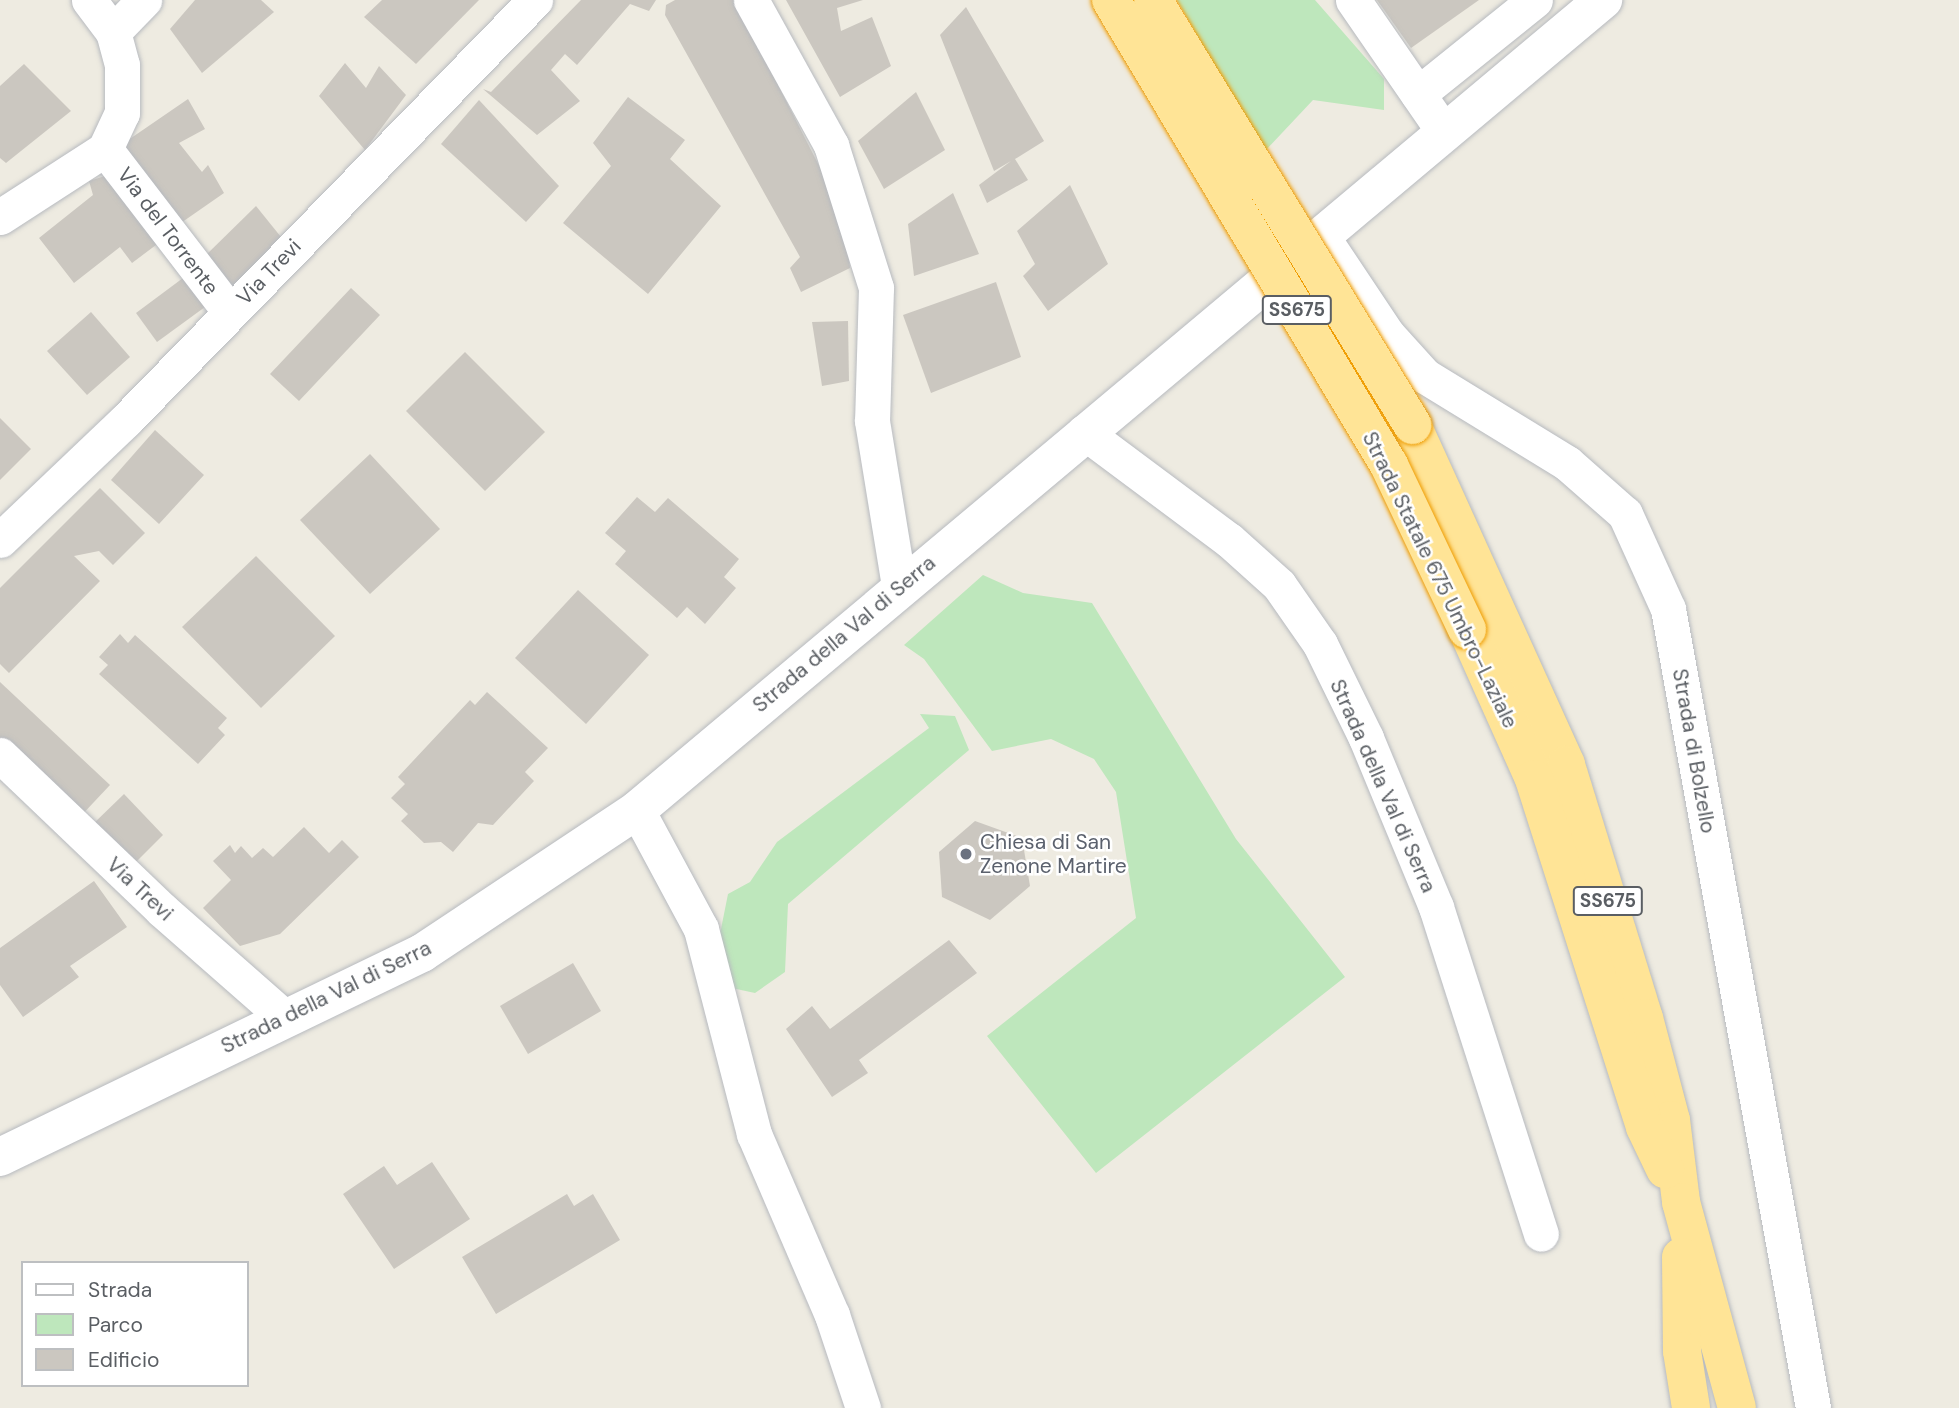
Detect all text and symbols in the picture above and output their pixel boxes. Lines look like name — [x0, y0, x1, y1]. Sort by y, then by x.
street label: Via del Torrente — [112, 162, 224, 300]
street label: Via Trevi — [232, 234, 306, 310]
road number: SS675 — [1260, 294, 1334, 326]
street label: Strada Statale 675 Umbro-Laziale — [1357, 428, 1523, 732]
street label: Strada della Val di Serra — [748, 550, 940, 718]
street label: Strada di Bolzello — [1667, 667, 1721, 835]
street label: Strada della Val di Serra — [1325, 676, 1441, 896]
place label: Chiesa di San Zenone Martire — [980, 829, 1127, 879]
marker: Chiesa di San Zenone Martire — [958, 846, 974, 862]
street label: Via Trevi — [102, 852, 178, 926]
road number: SS675 — [1571, 886, 1645, 917]
street label: Strada della Val di Serra — [217, 935, 435, 1059]
legend — [21, 1261, 248, 1387]
text: Strada — [88, 1276, 152, 1304]
text: Parco — [88, 1311, 143, 1339]
text: Edificio — [88, 1346, 159, 1374]

